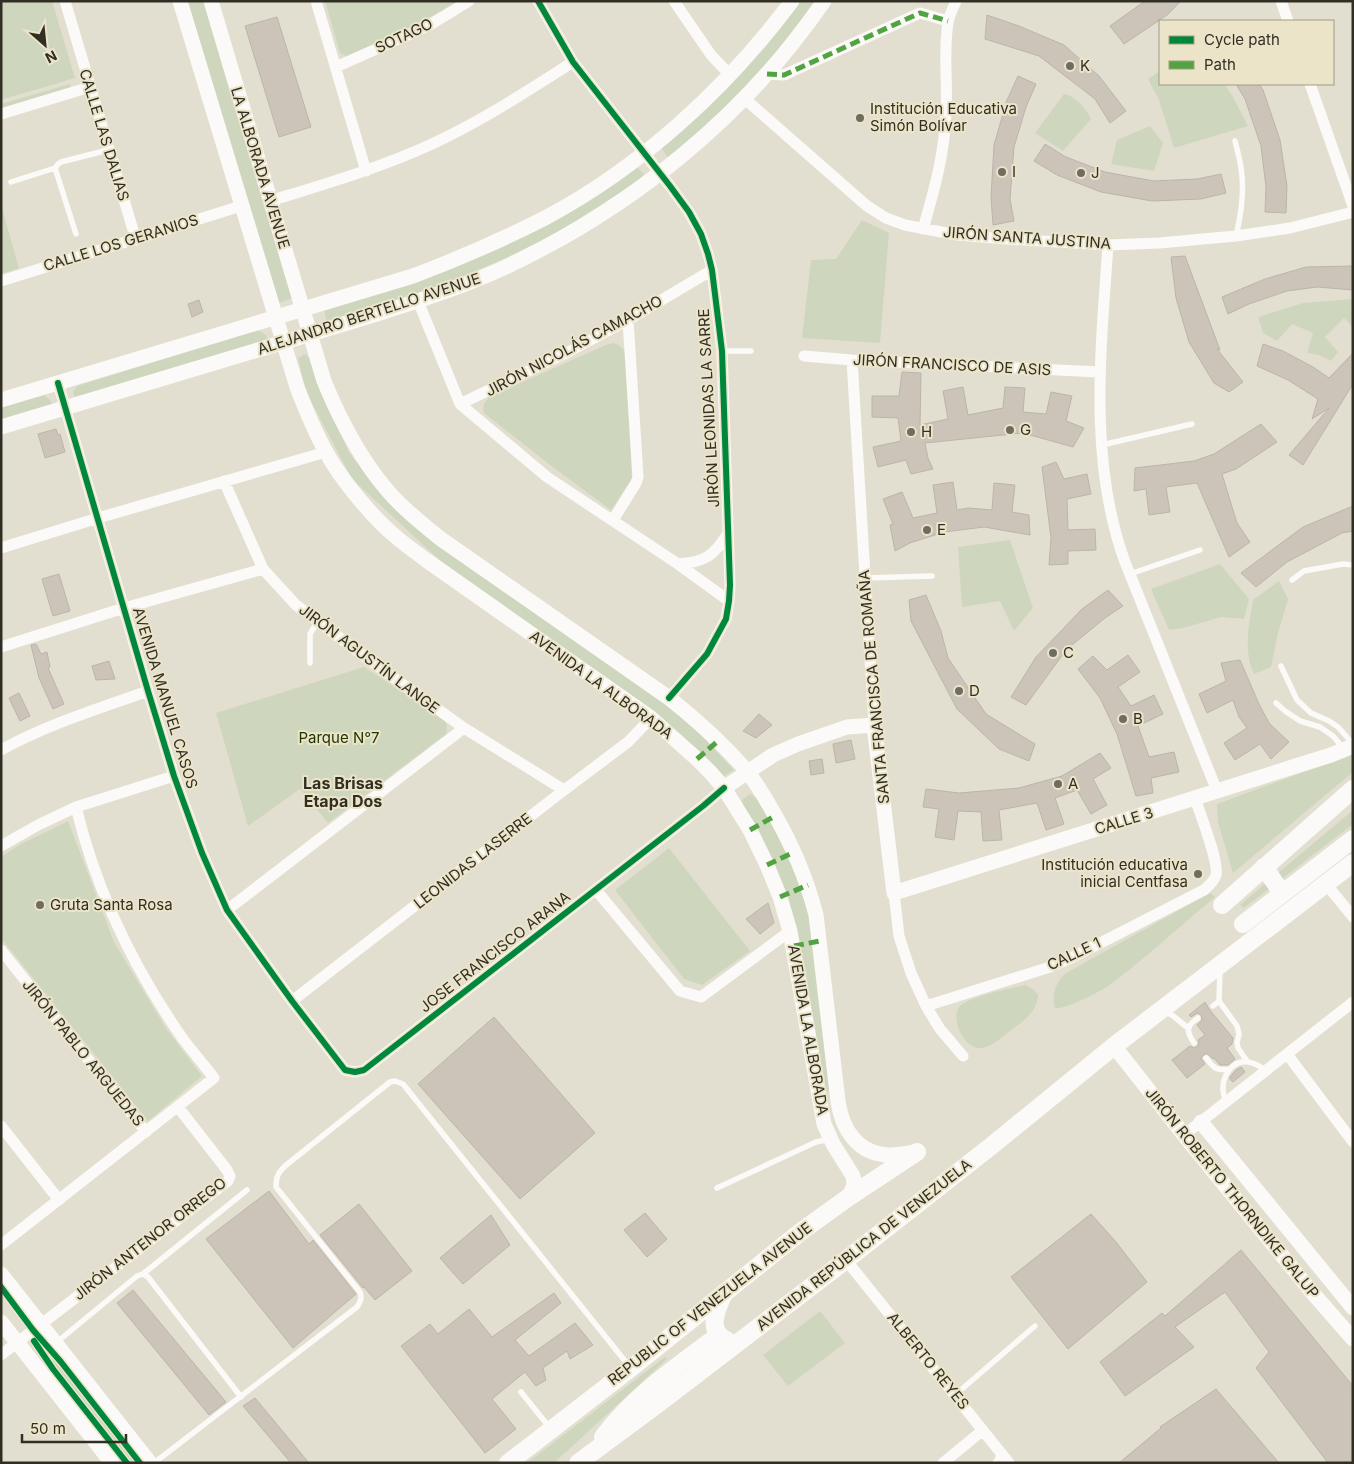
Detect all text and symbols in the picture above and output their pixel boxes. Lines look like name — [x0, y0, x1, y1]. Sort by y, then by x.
street label: SOTAGO — [372, 14, 436, 57]
north arrow — [20, 20, 70, 70]
legend — [1159, 20, 1334, 85]
text: Cycle path — [1204, 30, 1280, 49]
text: N — [43, 47, 60, 67]
text: Path — [1204, 55, 1236, 74]
place label: K — [1080, 56, 1090, 75]
marker: K — [1064, 60, 1076, 72]
street label: CALLE LAS DALIAS — [75, 67, 134, 203]
street label: LA ALBORADA AVENUE — [227, 85, 294, 251]
place label: Institución Educativa Simón Bolívar — [870, 99, 1017, 135]
marker: Institución Educativa Simón Bolívar — [854, 112, 866, 124]
place label: I — [1012, 162, 1016, 181]
place label: J — [1091, 163, 1100, 182]
marker: I — [996, 166, 1008, 178]
marker: J — [1075, 167, 1087, 179]
street label: CALLE LOS GERANIOS — [41, 210, 201, 275]
street label: JIRÓN SANTA JUSTINA — [942, 222, 1112, 253]
street label: ALEJANDRO BERTELLO AVENUE — [255, 268, 483, 359]
street label: JIRÓN NICOLÁS CAMACHO — [482, 291, 665, 400]
street label: JIRÓN LEONIDAS LA SARRE — [694, 308, 723, 508]
street label: JIRÓN FRANCISCO DE ASIS — [852, 350, 1052, 379]
place label: G — [1020, 420, 1031, 439]
place label: H — [921, 422, 932, 441]
marker: G — [1004, 424, 1016, 436]
marker: H — [905, 426, 917, 438]
place label: E — [937, 520, 946, 539]
marker: E — [921, 524, 933, 536]
street label: SANTA FRANCISCA DE ROMAÑA — [854, 569, 893, 805]
street label: JIRÓN AGUSTÍN LANGE — [295, 600, 443, 718]
street label: AVENIDA MANUEL CASOS — [129, 605, 202, 791]
street label: AVENIDA LA ALBORADA — [526, 626, 677, 743]
place label: C — [1063, 643, 1074, 662]
marker: C — [1047, 647, 1059, 659]
place label: D — [969, 681, 980, 700]
marker: D — [953, 685, 965, 697]
place label: B — [1133, 709, 1143, 728]
marker: B — [1117, 713, 1129, 725]
park label: Parque N°7 — [298, 728, 380, 747]
district label: Las Brisas Etapa Dos — [303, 773, 383, 811]
place label: A — [1068, 774, 1078, 793]
marker: A — [1052, 778, 1064, 790]
street label: CALLE 3 — [1092, 803, 1156, 838]
street label: LEONIDAS LASERRE — [410, 809, 536, 913]
place label: Institución educativa inicial Centfasa — [1041, 855, 1188, 891]
marker: Institución educativa inicial Centfasa — [1192, 868, 1204, 880]
street label: JOSE FRANCISCO ARANA — [415, 887, 574, 1016]
place label: Gruta Santa Rosa — [50, 895, 173, 914]
marker: Gruta Santa Rosa — [34, 899, 46, 911]
street label: CALLE 1 — [1044, 933, 1104, 974]
street label: AVENIDA LA ALBORADA — [784, 943, 833, 1117]
street label: JIRÓN PABLO ARGUEDAS — [18, 975, 148, 1130]
street label: JIRÓN ROBERTO THORNDIKE GALUP — [1141, 1083, 1323, 1302]
street label: AVENIDA REPÚBLICA DE VENEZUELA — [752, 1155, 975, 1335]
street label: JIRÓN ANTENOR ORREGO — [69, 1173, 230, 1304]
street label: REPUBLIC OF VENEZUELA AVENUE — [604, 1218, 816, 1389]
street label: ALBERTO REYES — [883, 1308, 973, 1413]
scale bar — [22, 1412, 126, 1444]
text: 50 m — [30, 1419, 66, 1438]

